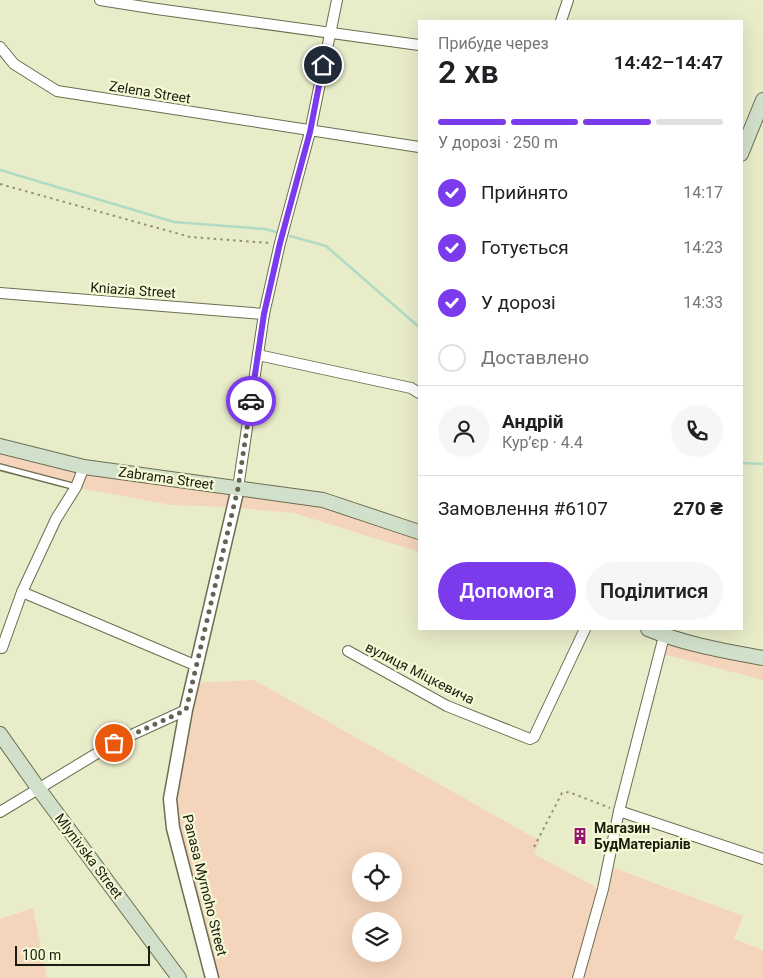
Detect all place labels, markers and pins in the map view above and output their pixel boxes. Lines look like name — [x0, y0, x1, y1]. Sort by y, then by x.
pin — [302, 44, 344, 86]
pin — [93, 722, 135, 764]
place label: Магазин БудМатеріалів — [594, 820, 691, 852]
building icon: Магазин БудМатеріалів — [570, 826, 590, 846]

